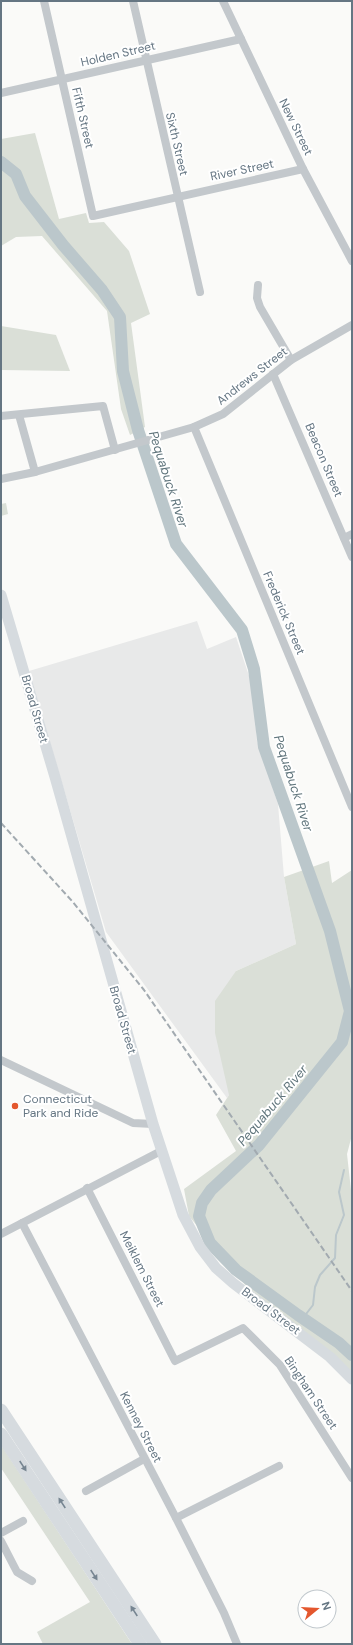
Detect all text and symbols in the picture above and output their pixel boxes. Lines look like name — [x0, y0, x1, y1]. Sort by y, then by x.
street label: Holden Street — [79, 38, 157, 70]
street label: Fifth Street — [68, 86, 98, 150]
street label: New Street — [275, 96, 317, 158]
street label: Sixth Street — [162, 111, 192, 178]
street label: River Street — [209, 155, 275, 185]
street label: Andrews Street — [213, 343, 291, 409]
street label: Beacon Street — [301, 421, 347, 500]
water label: Pequabuck River — [145, 429, 193, 531]
street label: Frederick Street — [259, 569, 309, 657]
street label: Broad Street — [18, 673, 52, 745]
water label: Pequabuck River — [270, 733, 318, 835]
street label: Broad Street — [106, 984, 140, 1056]
water label: Pequabuck River — [233, 1060, 312, 1149]
place label: Connecticut Park and Ride — [23, 1091, 99, 1121]
marker: Connecticut Park and Ride — [10, 1101, 20, 1111]
street label: Meiklem Street — [116, 1228, 168, 1310]
street label: Broad Street — [238, 1284, 304, 1339]
street label: Bingham Street — [281, 1353, 342, 1433]
street label: Kenney Street — [116, 1389, 166, 1465]
one-way arrow — [19, 1461, 26, 1472]
one-way arrow — [58, 1498, 66, 1508]
one-way arrow — [90, 1570, 98, 1580]
north arrow — [297, 1589, 337, 1629]
text: N — [319, 1600, 334, 1612]
one-way arrow — [130, 1606, 138, 1617]

